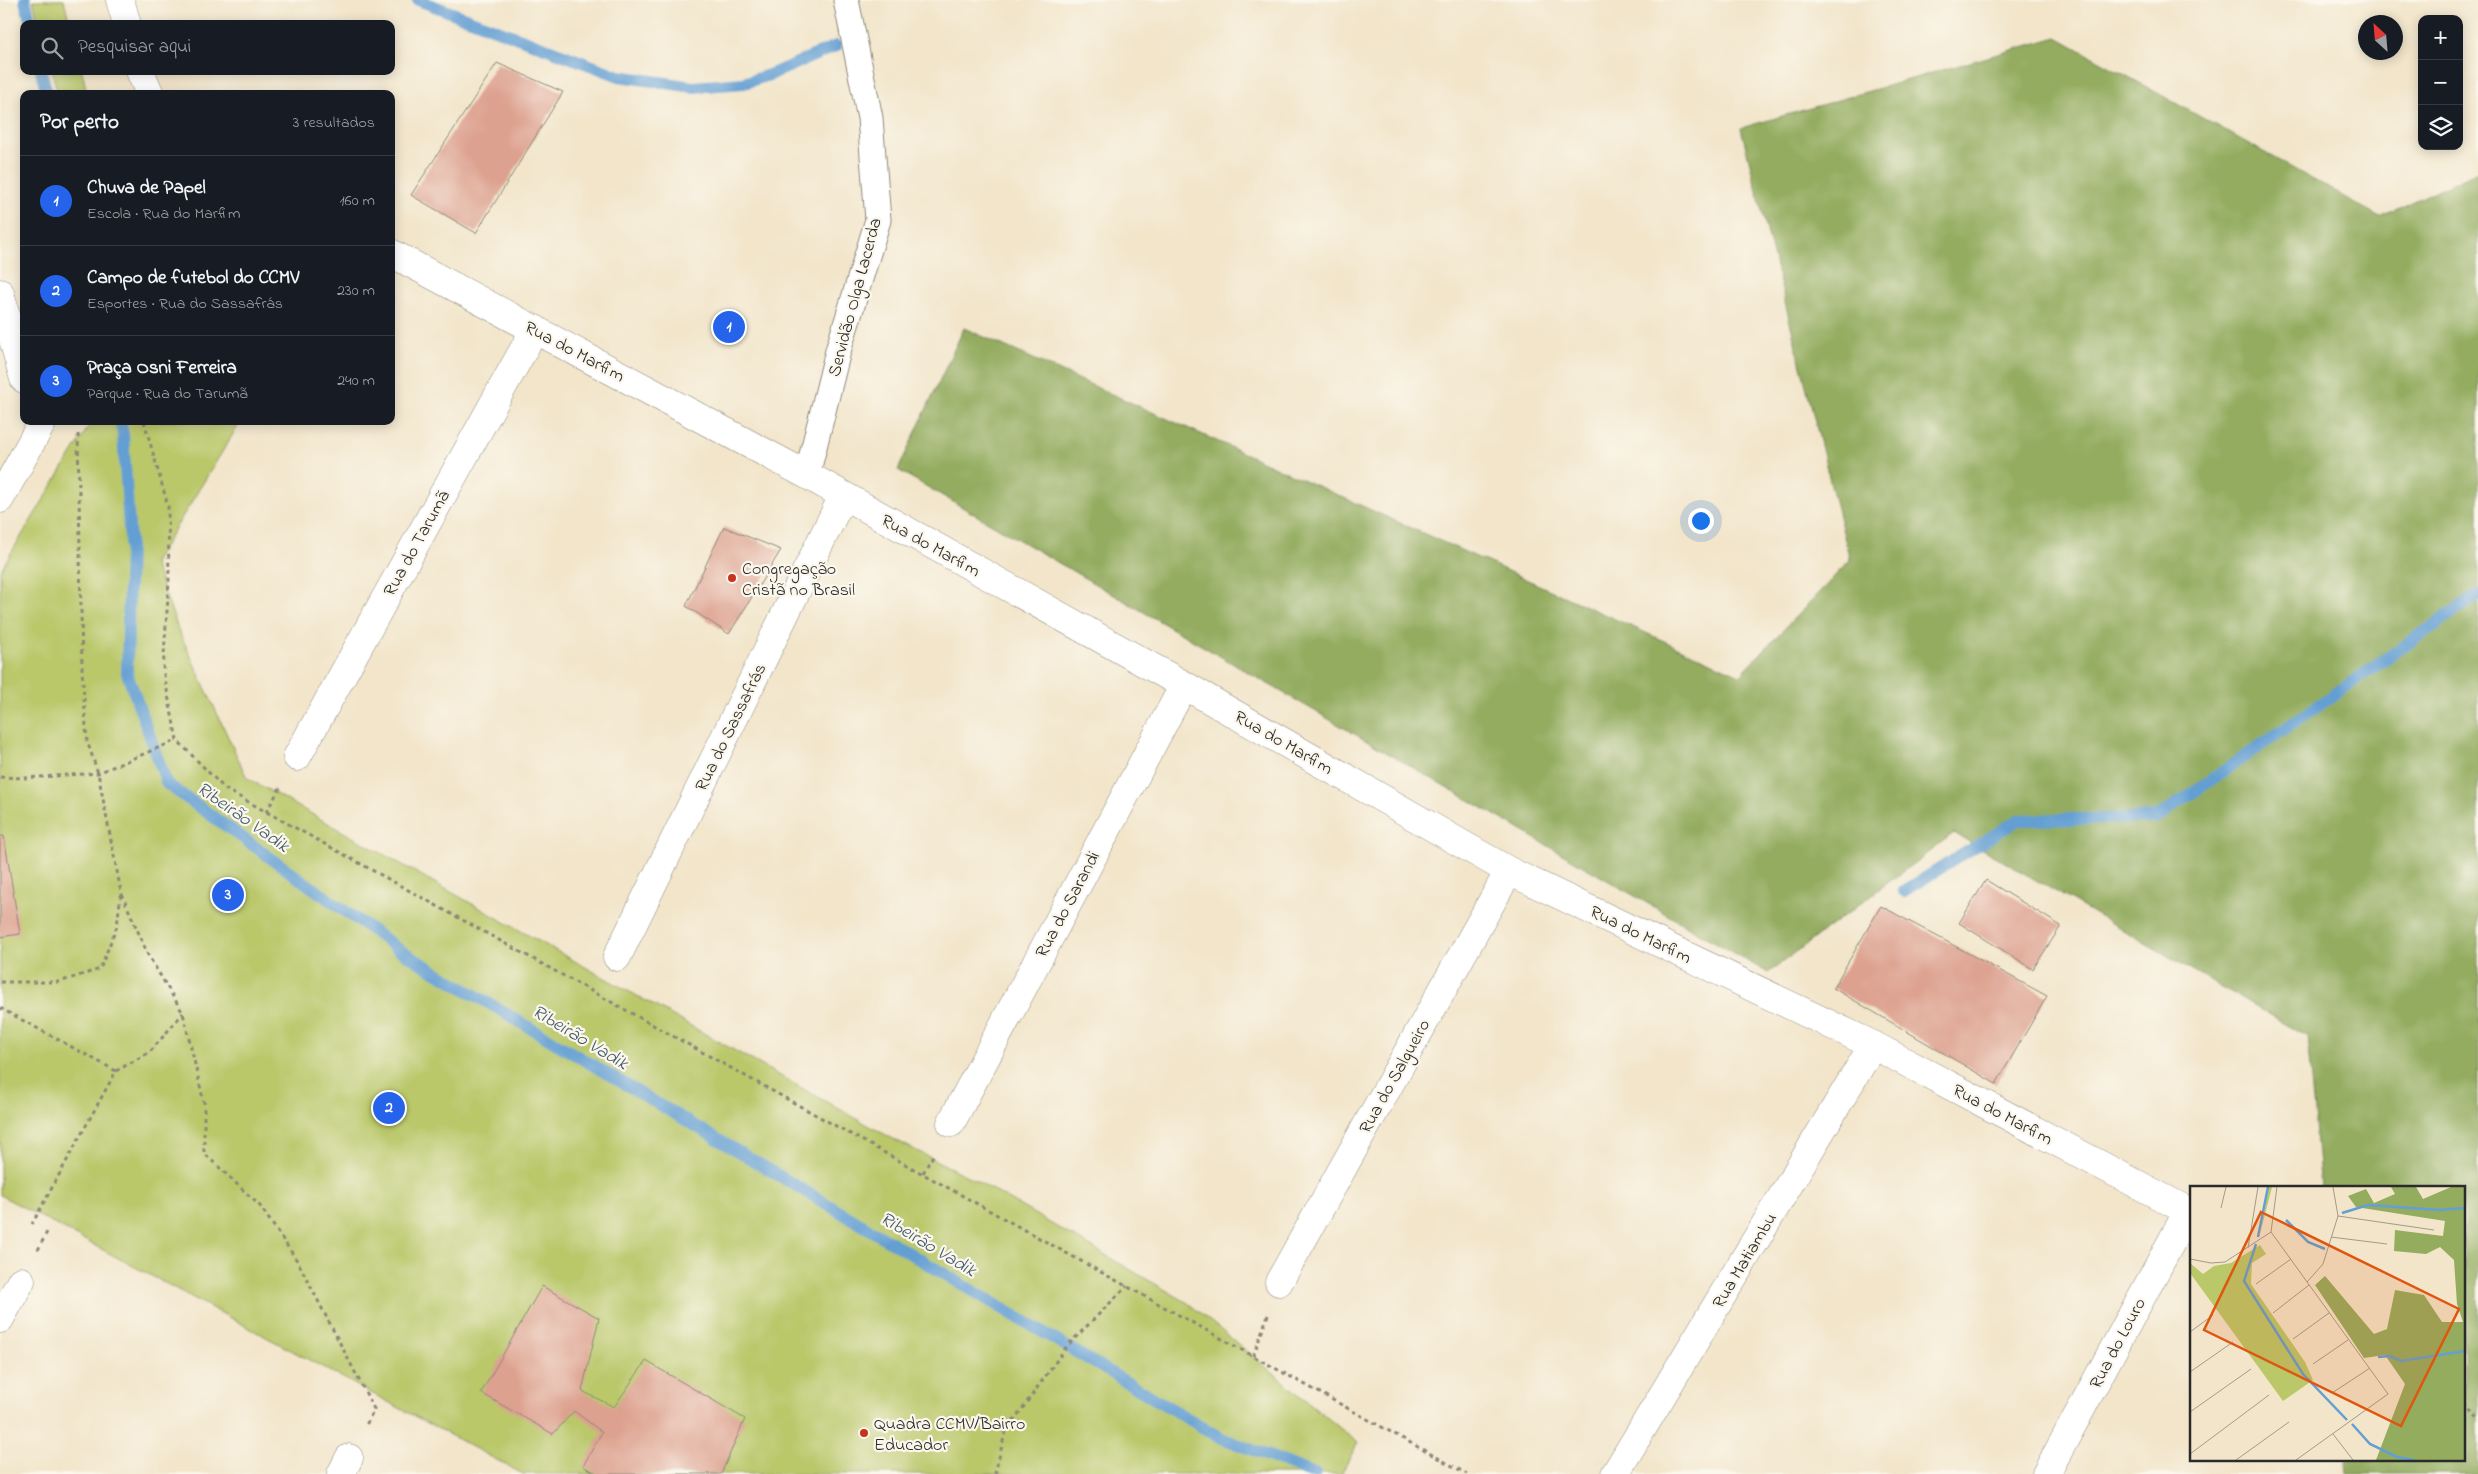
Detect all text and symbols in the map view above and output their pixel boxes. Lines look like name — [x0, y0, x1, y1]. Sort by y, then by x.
north arrow — [2358, 15, 2403, 60]
map controls — [2418, 15, 2463, 150]
button: + — [2418, 15, 2463, 60]
search box — [20, 20, 395, 75]
icon: search — [38, 34, 66, 62]
text: Pesquisar aqui — [78, 34, 191, 61]
button: − — [2418, 60, 2463, 105]
button: layers — [2418, 105, 2463, 150]
text: Por perto — [40, 108, 119, 138]
text: 3 resultados — [293, 111, 375, 135]
text: Chuva de Papel — [87, 175, 206, 202]
text: 1 — [53, 189, 59, 213]
text: 160 m — [340, 189, 375, 213]
text: Escola · Rua do Marfim — [87, 202, 240, 226]
street label: Servidão Olga Lacerda — [822, 215, 891, 380]
text: Campo de futebol do CCMV — [87, 265, 299, 292]
text: 2 — [52, 279, 60, 303]
text: 230 m — [337, 279, 375, 303]
text: Esportes · Rua do Sassafrás — [87, 292, 283, 316]
pin: 1 — [713, 308, 745, 346]
street label: Rua do Marfim — [519, 315, 629, 390]
text: Praça Osni Ferreira — [87, 355, 237, 382]
text: 3 — [53, 369, 59, 393]
text: 240 m — [337, 369, 375, 393]
text: Parque · Rua do Tarumã — [87, 382, 248, 406]
street label: Rua do Tarumã — [378, 486, 458, 602]
your location — [1688, 508, 1714, 534]
street label: Rua do Marfim — [876, 509, 985, 585]
place label: Congregação Cristã no Brasil — [742, 557, 855, 604]
marker: Congregação Cristã no Brasil — [726, 572, 738, 584]
street label: Rua do Sassafrás — [690, 660, 774, 796]
street label: Rua do Marfim — [1229, 705, 1337, 783]
water label: Ribeirão Vadik — [191, 776, 295, 860]
street label: Rua do Sarandi — [1030, 847, 1108, 963]
pin: 3 — [212, 876, 244, 914]
street label: Rua do Marfim — [1585, 900, 1695, 972]
water label: Ribeirão Vadik — [527, 999, 633, 1078]
street label: Rua do Salgueiro — [1354, 1015, 1439, 1139]
street label: Rua do Marfim — [1947, 1078, 2057, 1153]
pin: 2 — [373, 1089, 405, 1127]
inset map — [2190, 1186, 2466, 1462]
water label: Ribeirão Vadik — [875, 1206, 981, 1285]
street label: Rua Matiambu — [1707, 1208, 1785, 1314]
street label: Rua do Louro — [2084, 1294, 2154, 1394]
place label: Quadra CCMV/Bairro Educador — [874, 1412, 1025, 1459]
marker: Quadra CCMV/Bairro Educador — [858, 1427, 870, 1439]

